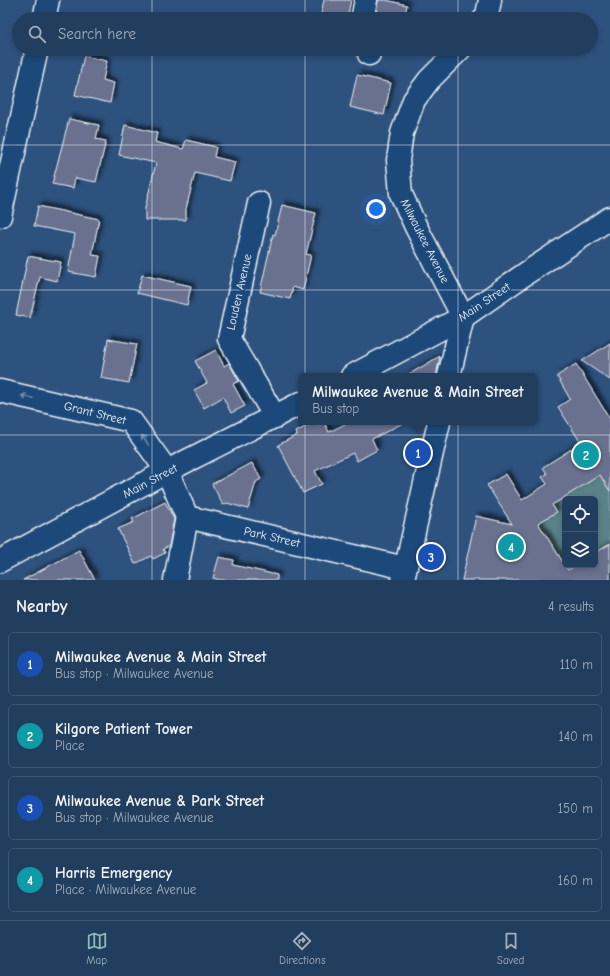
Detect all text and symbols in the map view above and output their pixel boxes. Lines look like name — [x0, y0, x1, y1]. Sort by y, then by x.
search box — [12, 12, 598, 56]
icon: search — [26, 23, 48, 45]
text: Search here — [58, 25, 136, 43]
street label: Milwaukee Avenue — [398, 196, 452, 286]
your location — [366, 199, 386, 219]
street label: Louden Avenue — [223, 253, 255, 331]
street label: Main Street — [455, 279, 513, 324]
popup — [298, 373, 538, 425]
text: Milwaukee Avenue & Main Street — [312, 383, 524, 401]
one-way arrow — [21, 392, 34, 400]
street label: Grant Street — [63, 399, 128, 428]
text: Bus stop — [312, 401, 359, 416]
one-way arrow — [140, 434, 149, 445]
pin: 1 — [405, 438, 431, 468]
pin: 2 — [573, 440, 599, 470]
street label: Main Street — [120, 461, 180, 501]
map controls — [562, 496, 598, 568]
button: locate — [562, 496, 598, 532]
street label: Park Street — [243, 524, 302, 550]
pin: 4 — [498, 532, 524, 562]
button: layers — [562, 532, 598, 568]
pin: 3 — [418, 542, 444, 572]
text: Nearby — [16, 597, 67, 616]
text: 4 results — [548, 599, 594, 614]
text: Milwaukee Avenue & Main Street — [55, 648, 266, 666]
text: 1 — [27, 657, 33, 672]
text: 110 m — [560, 657, 593, 672]
text: Bus stop · Milwaukee Avenue — [55, 666, 214, 681]
text: Kilgore Patient Tower — [55, 720, 192, 738]
text: 2 — [27, 729, 33, 744]
text: 140 m — [559, 729, 593, 744]
text: Place — [55, 738, 85, 753]
text: Milwaukee Avenue & Park Street — [55, 792, 264, 810]
text: 3 — [27, 801, 33, 816]
text: 150 m — [558, 801, 593, 816]
text: Bus stop · Milwaukee Avenue — [55, 810, 214, 825]
text: Harris Emergency — [55, 864, 172, 882]
text: 4 — [27, 873, 33, 888]
text: 160 m — [558, 873, 593, 888]
text: Place · Milwaukee Avenue — [55, 882, 196, 897]
tab: Map — [86, 930, 108, 967]
tab: Directions — [279, 930, 326, 967]
tab: Saved — [497, 930, 524, 967]

